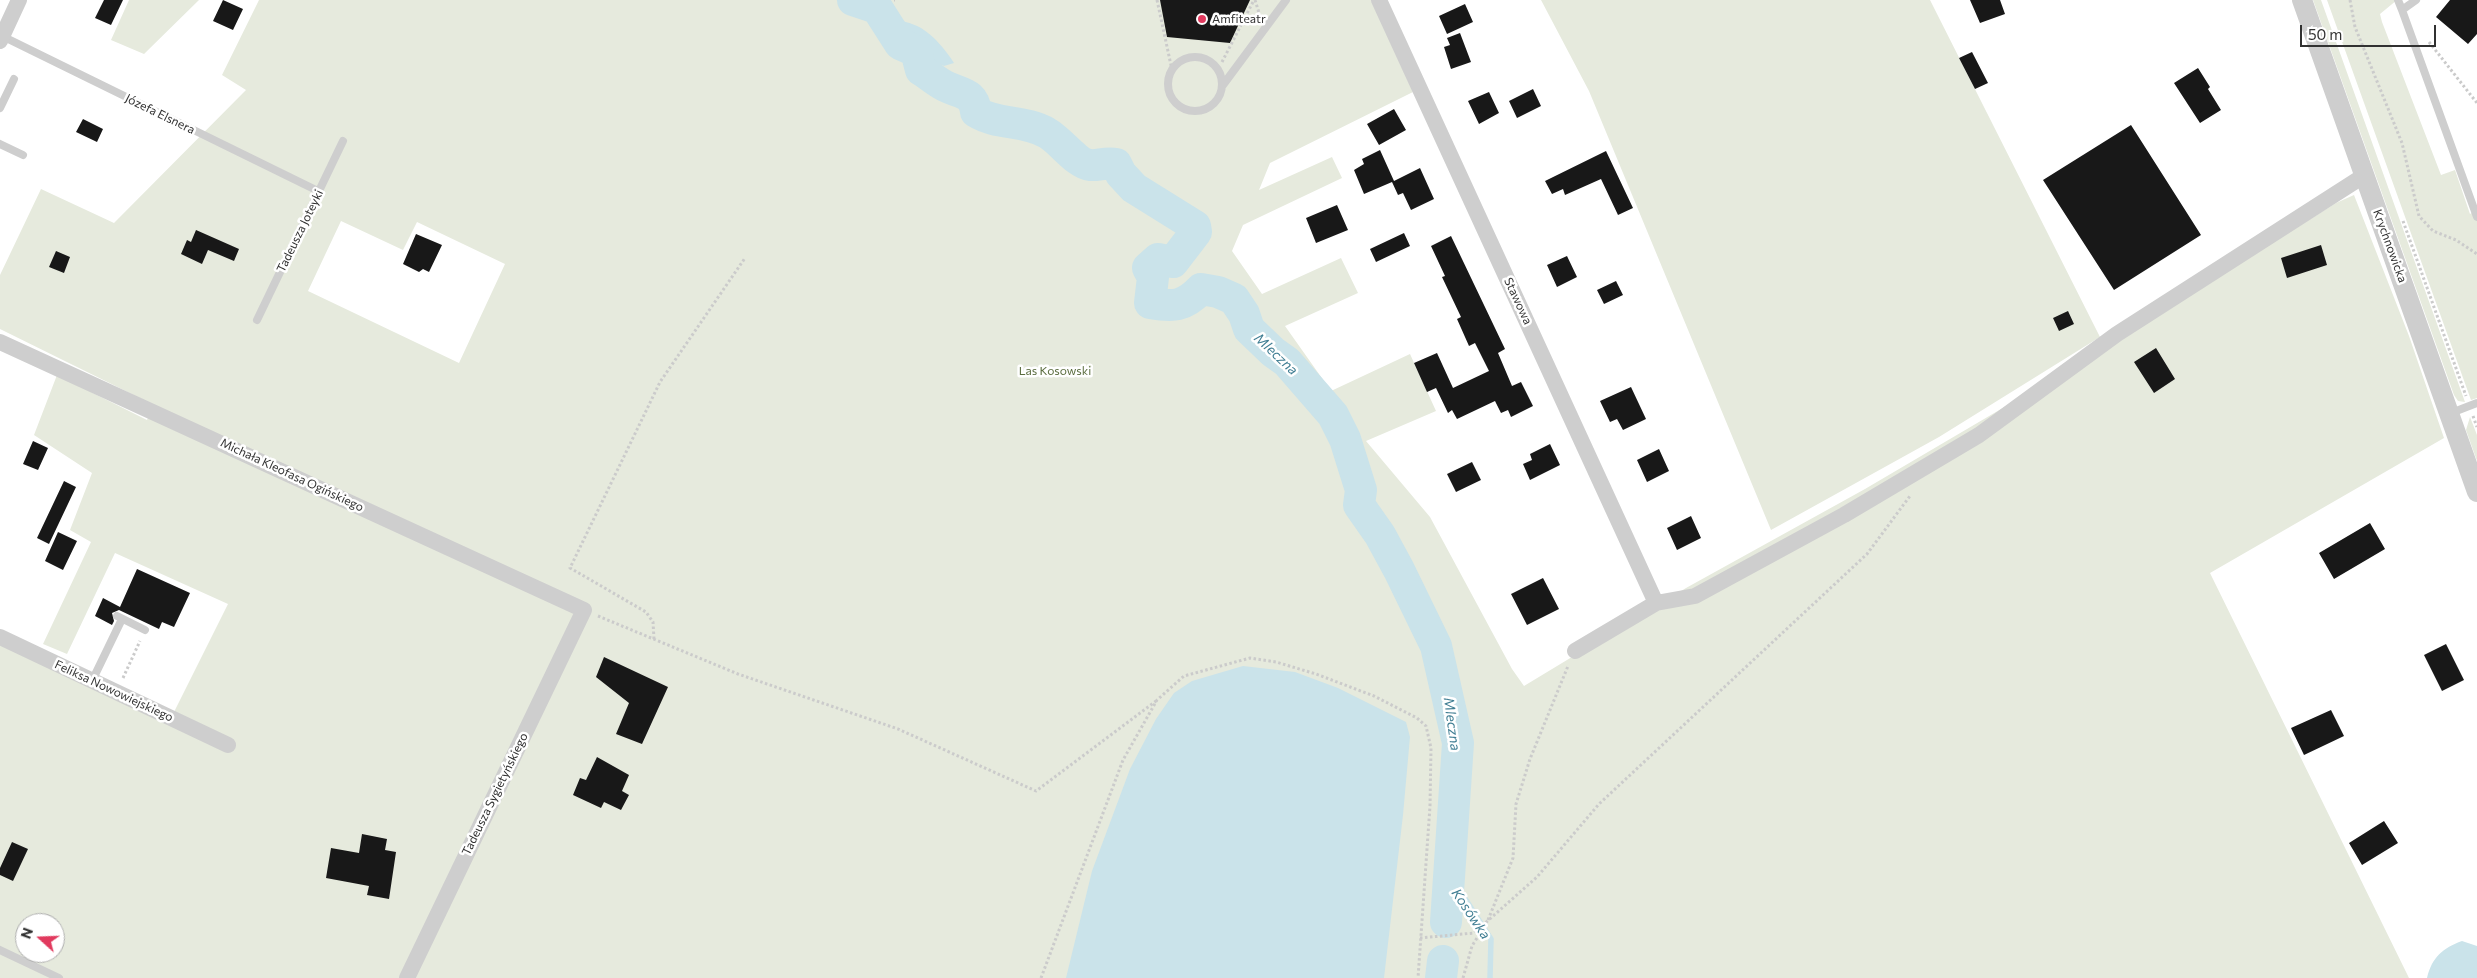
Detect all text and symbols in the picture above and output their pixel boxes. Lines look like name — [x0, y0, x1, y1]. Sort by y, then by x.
place label: Amfiteatr — [1212, 12, 1266, 26]
marker: Amfiteatr — [1196, 13, 1208, 25]
scale bar — [2302, 15, 2438, 47]
text: 50 m — [2308, 25, 2342, 43]
street label: Józefa Elsnera — [123, 91, 197, 137]
street label: Tadeusza Joteyki — [274, 187, 326, 275]
street label: Krychnowicka — [2370, 207, 2410, 285]
street label: Stawowa — [1501, 275, 1535, 327]
water label: Mleczna — [1251, 330, 1301, 378]
park label: Las Kosowski — [1019, 364, 1091, 378]
street label: Michała Kleofasa Ogińskiego — [218, 435, 366, 515]
street label: Feliksa Nowowiejskiego — [53, 657, 175, 725]
water label: Mleczna — [1440, 696, 1464, 752]
street label: Tadeusza Sygietyńskiego — [459, 730, 531, 858]
water label: Kosówka — [1448, 886, 1494, 942]
north arrow — [15, 913, 65, 963]
text: N — [17, 925, 36, 941]

